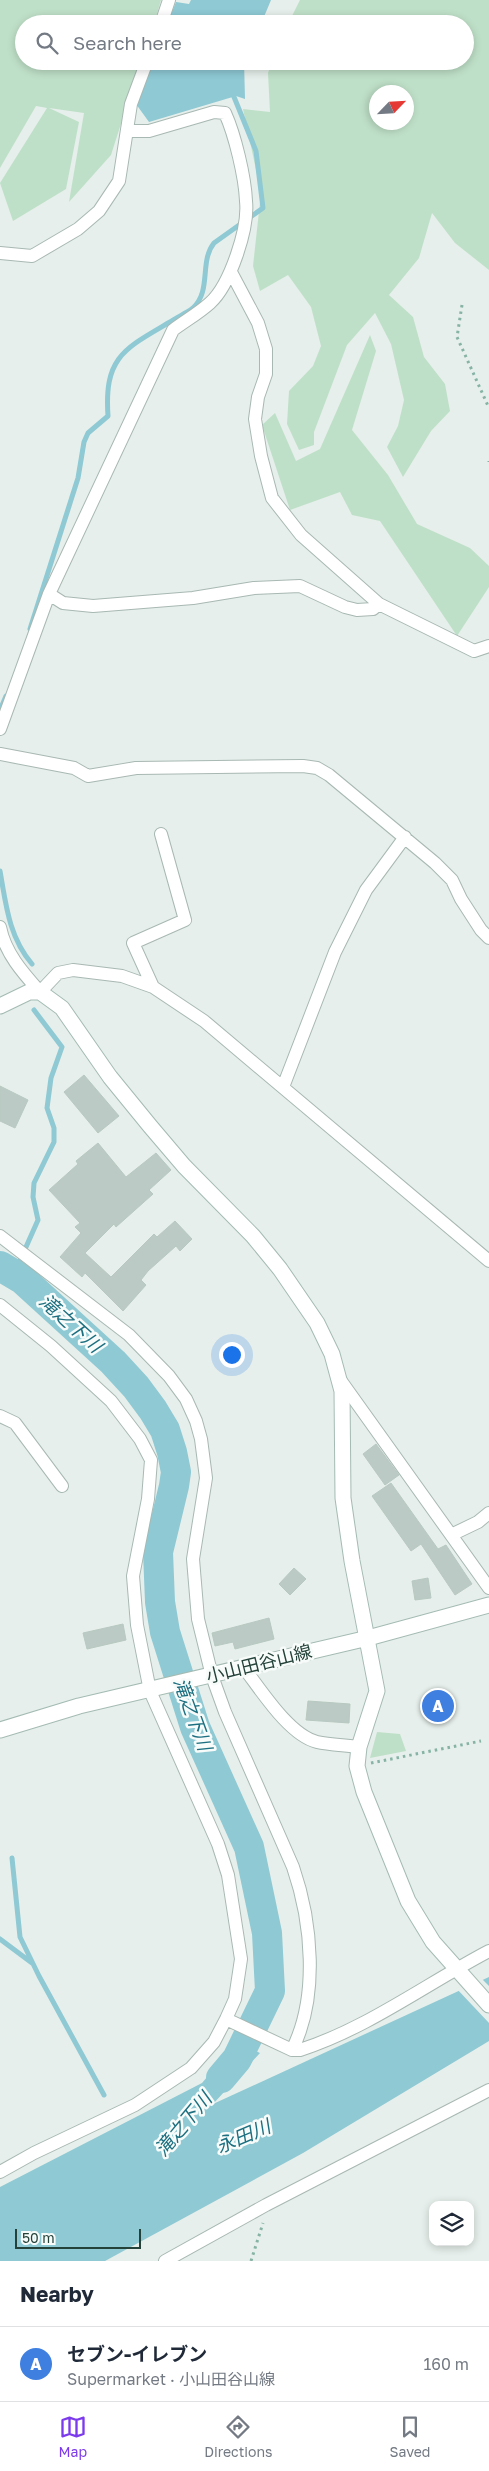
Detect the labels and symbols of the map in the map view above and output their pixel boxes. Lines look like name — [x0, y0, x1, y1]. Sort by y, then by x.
north arrow — [369, 85, 414, 130]
water label: 滝之下川 — [35, 1289, 109, 1358]
your location — [219, 1342, 245, 1368]
street label: 小山田谷山線 — [204, 1639, 314, 1687]
water label: 滝之下川 — [170, 1674, 218, 1755]
pin: A — [422, 1687, 454, 1725]
water label: 滝之下川 — [149, 2086, 217, 2160]
water label: 永田川 — [212, 2113, 275, 2157]
scale bar — [15, 2226, 141, 2249]

